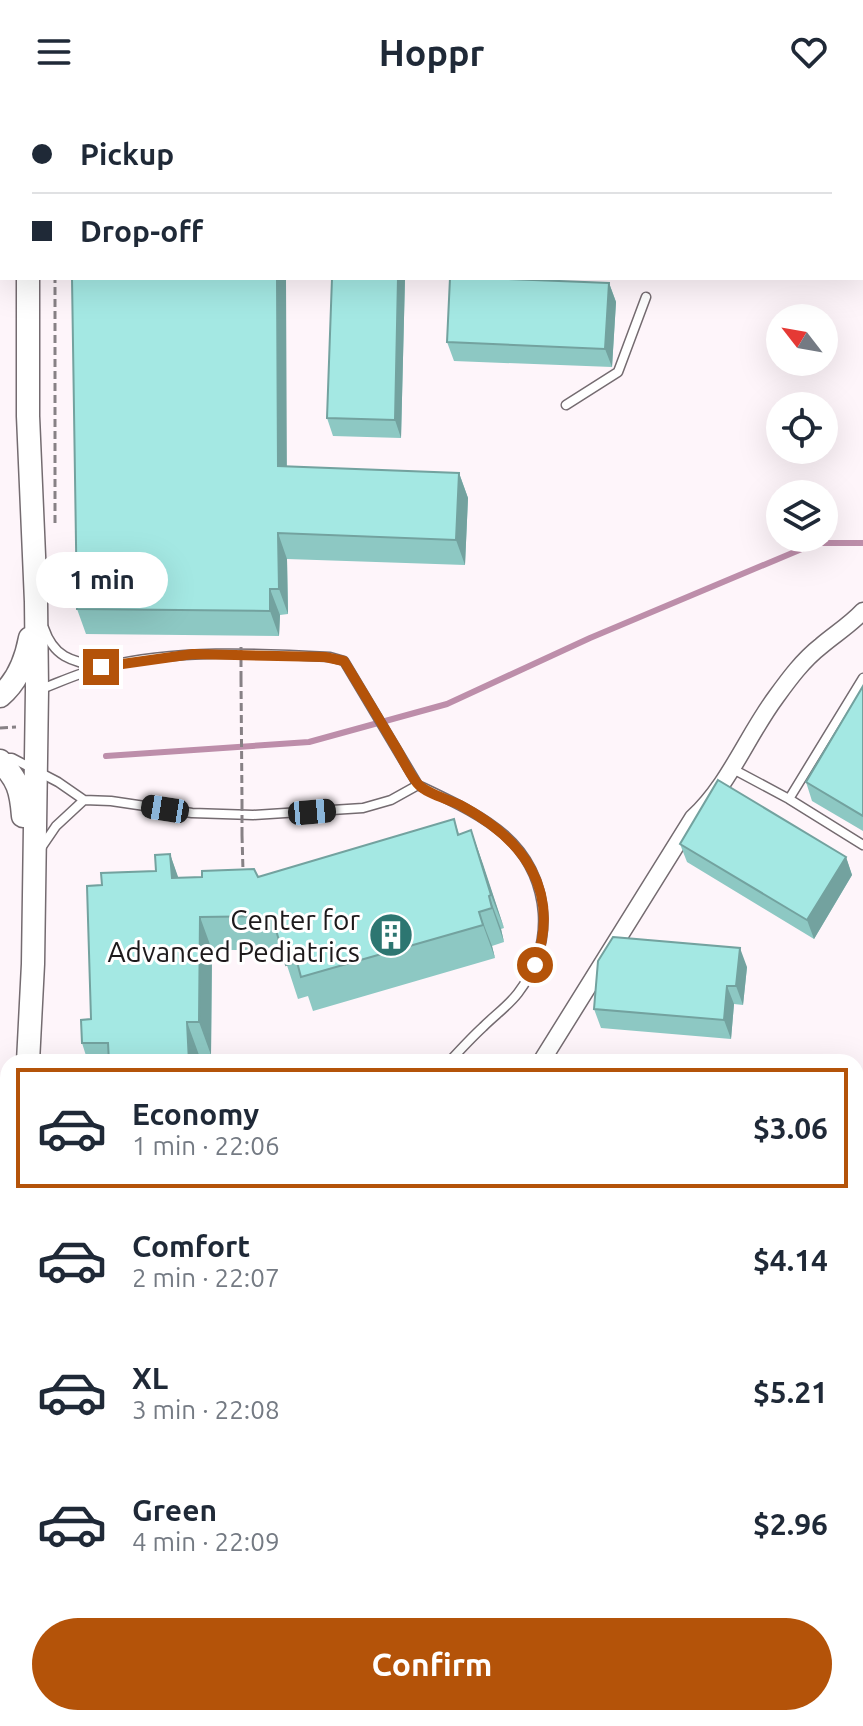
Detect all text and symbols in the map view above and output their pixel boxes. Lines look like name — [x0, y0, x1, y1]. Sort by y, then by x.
icon: menu — [32, 30, 76, 74]
icon: heart — [787, 30, 831, 74]
text: Hoppr — [379, 32, 484, 73]
text: Pickup — [80, 137, 174, 171]
text: Drop-off — [80, 214, 203, 248]
north arrow — [766, 304, 838, 376]
map controls — [766, 304, 838, 552]
button: locate — [766, 392, 838, 464]
button: layers — [766, 480, 838, 552]
callout: 1 min — [35, 551, 167, 607]
text: 1 min — [69, 565, 135, 594]
route end — [83, 649, 119, 685]
car — [139, 793, 191, 825]
car — [287, 798, 337, 826]
place label: Center for Advanced Pediatrics — [107, 904, 360, 967]
building icon: Center for Advanced Pediatrics — [367, 911, 415, 959]
route start — [517, 947, 553, 983]
icon: car — [36, 1092, 108, 1164]
text: Economy — [132, 1097, 259, 1131]
text: $3.06 — [753, 1111, 828, 1145]
text: 1 min · 22:06 — [132, 1131, 280, 1160]
icon: car — [36, 1224, 108, 1296]
text: Comfort — [132, 1229, 250, 1263]
text: $4.14 — [753, 1243, 828, 1277]
text: 2 min · 22:07 — [132, 1263, 280, 1292]
icon: car — [36, 1356, 108, 1428]
text: XL — [132, 1361, 168, 1395]
text: $5.21 — [753, 1375, 828, 1409]
text: 3 min · 22:08 — [132, 1395, 280, 1424]
icon: car — [36, 1488, 108, 1560]
text: Green — [132, 1493, 217, 1527]
text: $2.96 — [753, 1507, 828, 1541]
text: 4 min · 22:09 — [132, 1527, 280, 1556]
button: Confirm — [32, 1618, 832, 1710]

